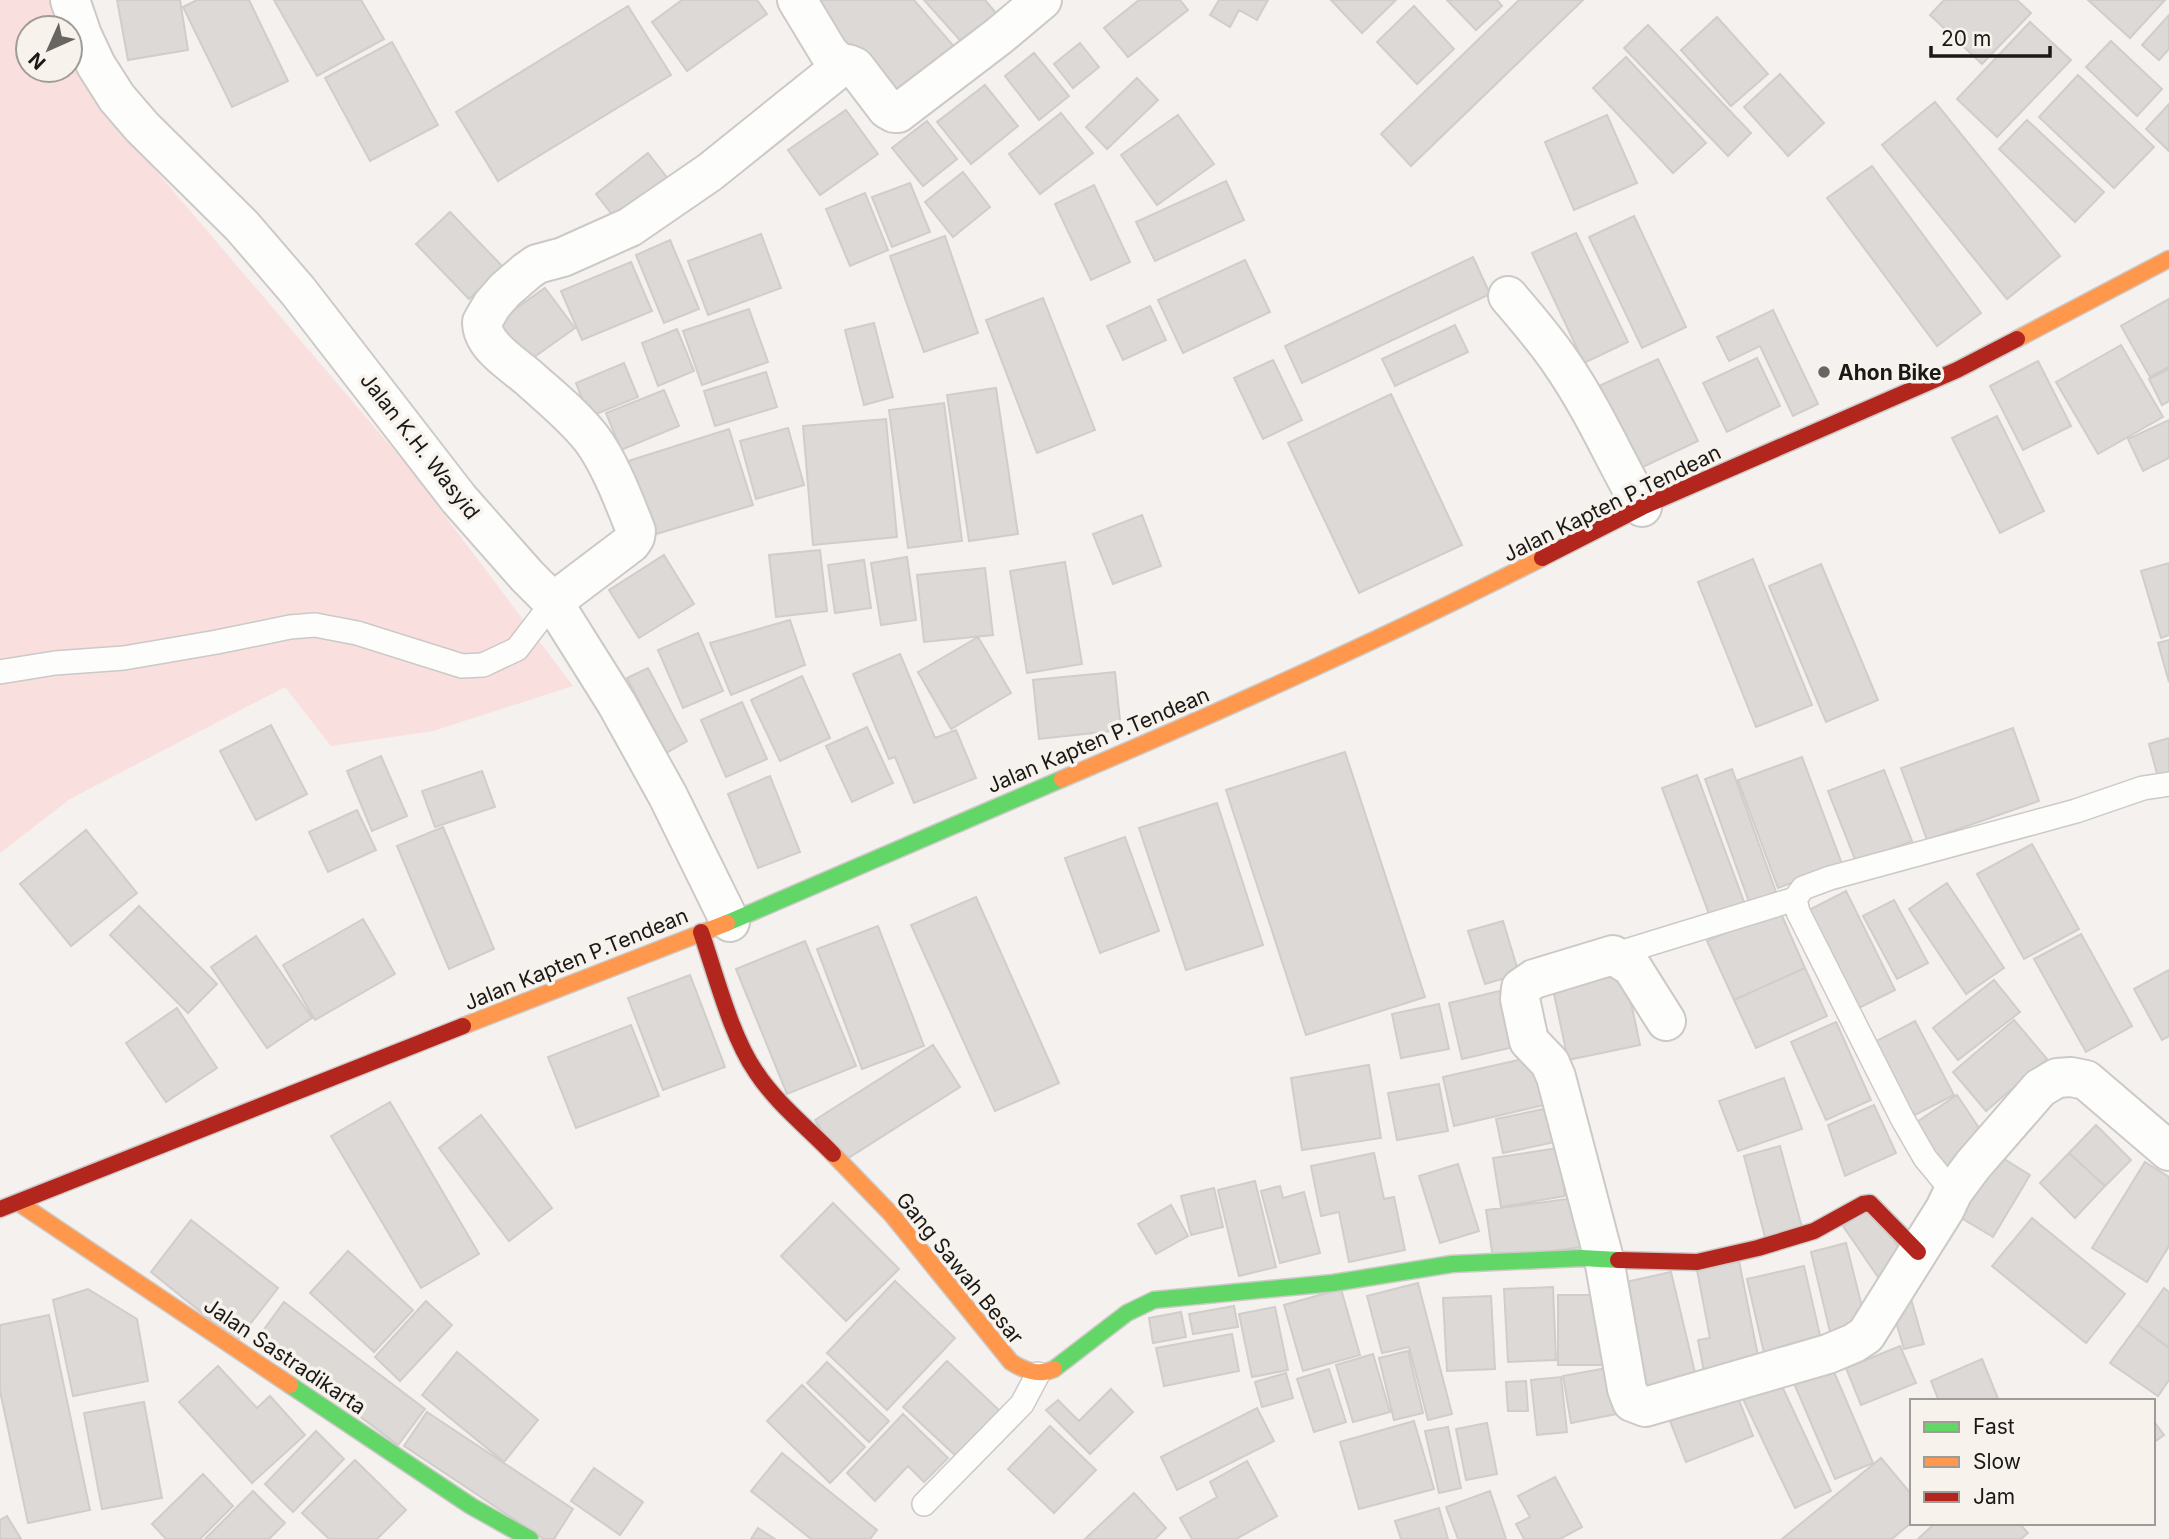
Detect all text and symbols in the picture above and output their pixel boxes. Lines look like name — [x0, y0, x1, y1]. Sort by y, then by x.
north arrow — [14, 14, 84, 84]
scale bar — [1931, 14, 2050, 58]
text: 20 m — [1941, 26, 1991, 51]
text: N — [24, 47, 51, 74]
place label: Ahon Bike — [1838, 360, 1941, 385]
marker: Ahon Bike — [1816, 364, 1832, 380]
street label: Jalan K.H. Wasyid — [355, 368, 485, 524]
street label: Jalan Kapten P.Tendean — [1499, 439, 1725, 567]
street label: Jalan Kapten P.Tendean — [983, 682, 1213, 798]
street label: Jalan Kapten P.Tendean — [460, 903, 692, 1015]
street label: Gang Sawah Besar — [891, 1187, 1029, 1349]
street label: Jalan Sastradikarta — [199, 1292, 371, 1420]
legend — [1910, 1399, 2155, 1525]
text: Fast — [1973, 1414, 2015, 1439]
text: Slow — [1973, 1449, 2021, 1474]
text: Jam — [1973, 1484, 2015, 1509]

